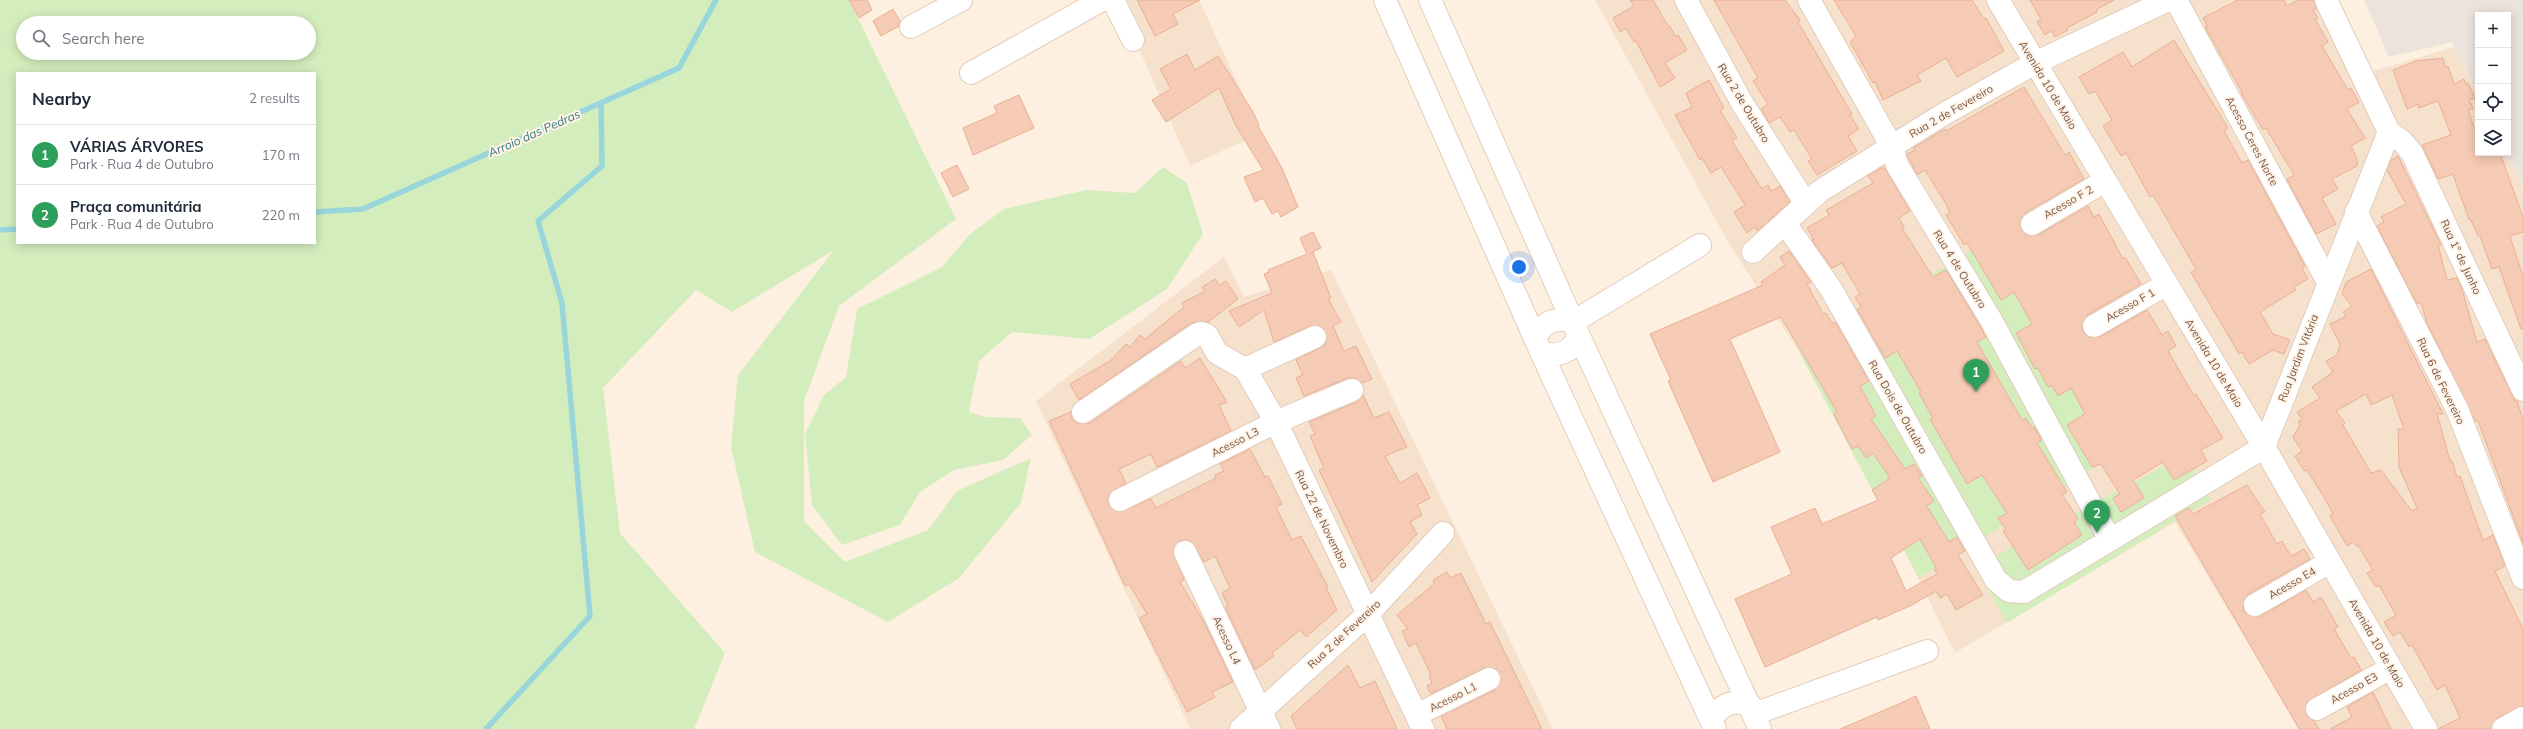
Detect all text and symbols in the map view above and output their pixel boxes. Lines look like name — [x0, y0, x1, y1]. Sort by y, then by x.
map controls — [2475, 12, 2511, 156]
button: + — [2475, 12, 2511, 48]
search box — [16, 16, 316, 60]
icon: search — [30, 27, 52, 49]
text: Search here — [62, 29, 144, 48]
street label: Avenida 10 de Maio — [2016, 38, 2080, 132]
button: − — [2475, 48, 2511, 84]
street label: Rua 2 de Outubro — [1715, 61, 1773, 145]
street label: Rua 2 de Fevereiro — [1906, 81, 1996, 141]
button: locate — [2475, 84, 2511, 120]
text: Nearby — [32, 88, 91, 109]
text: 2 results — [249, 90, 300, 106]
street label: Acesso Ceres Norte — [2222, 94, 2282, 188]
water label: Arroio das Pedras — [485, 106, 582, 160]
button: layers — [2475, 120, 2511, 156]
text: VÁRIAS ÁRVORES — [70, 137, 204, 156]
text: 1 — [41, 147, 49, 163]
text: 170 m — [262, 147, 300, 163]
text: Park · Rua 4 de Outubro — [70, 156, 214, 172]
street label: Acesso F 2 — [2041, 182, 2096, 222]
text: Praça comunitária — [70, 197, 202, 216]
text: 2 — [41, 207, 49, 223]
text: 220 m — [262, 207, 300, 223]
text: Park · Rua 4 de Outubro — [70, 216, 214, 232]
street label: Rua 1º de Junho — [2437, 217, 2485, 297]
street label: Rua 4 de Outubro — [1930, 227, 1990, 311]
your location — [1509, 257, 1529, 277]
street label: Acesso F 1 — [2103, 285, 2157, 325]
street label: Rua Jardim Vitória — [2275, 312, 2321, 404]
street label: Avenida 10 de Maio — [2182, 316, 2246, 410]
street label: Rua 6 de Fevereiro — [2414, 335, 2468, 427]
street label: Rua Dois de Outubro — [1865, 358, 1931, 456]
pin: 1 — [1963, 359, 1989, 392]
street label: Acesso L3 — [1209, 424, 1261, 460]
street label: Rua 22 de Novembro — [1292, 468, 1352, 570]
pin: 2 — [2084, 500, 2110, 533]
street label: Acesso E4 — [2266, 564, 2319, 602]
street label: Avenida 10 de Maio — [2346, 596, 2408, 690]
street label: Rua 2 de Fevereiro — [1305, 597, 1383, 671]
street label: Acesso L4 — [1210, 613, 1245, 667]
street label: Acesso E3 — [2328, 669, 2380, 707]
street label: Acesso L1 — [1427, 679, 1479, 715]

